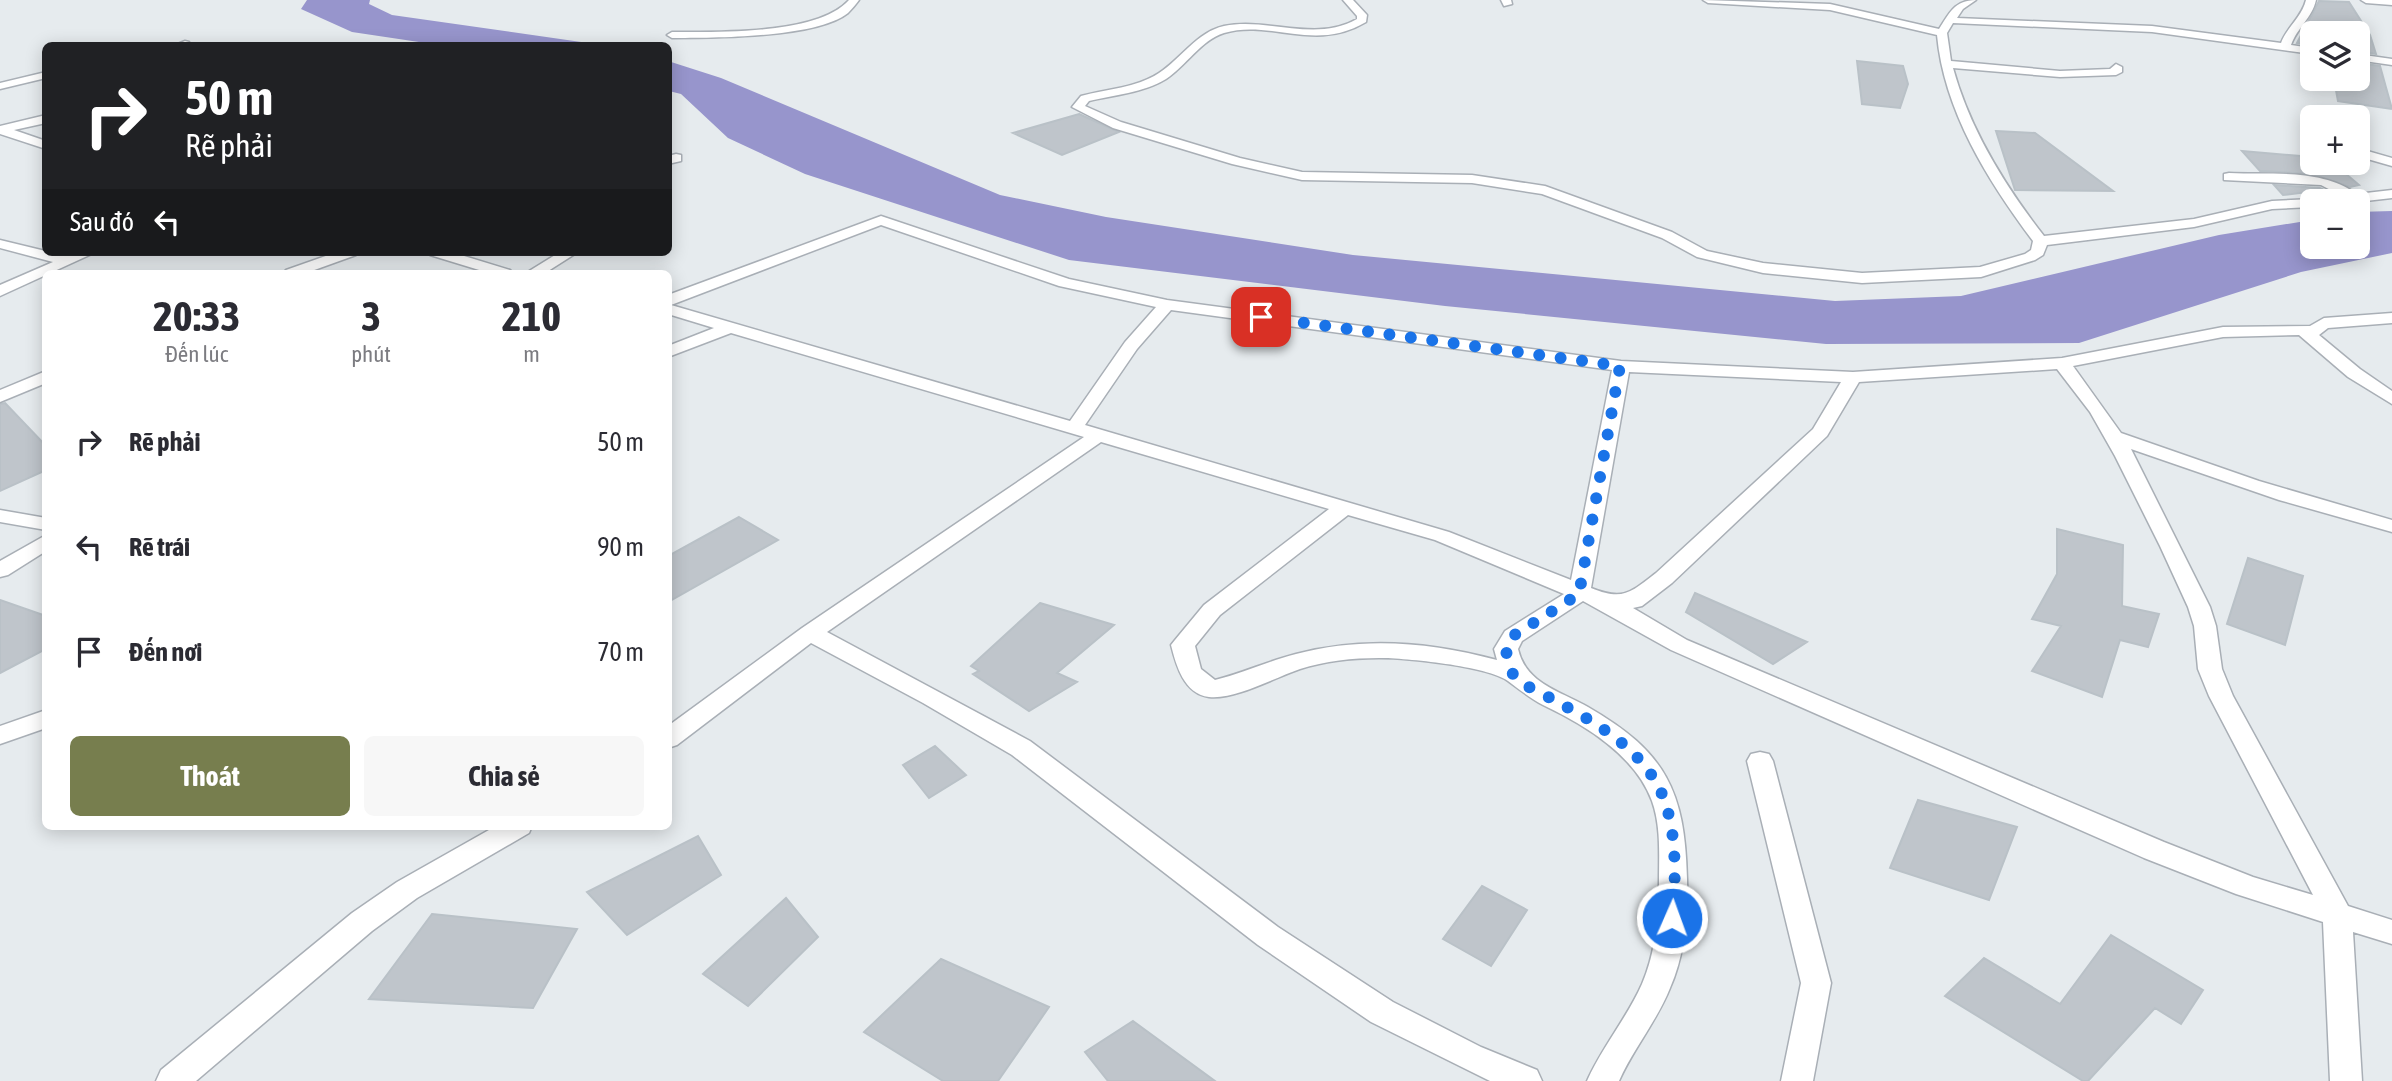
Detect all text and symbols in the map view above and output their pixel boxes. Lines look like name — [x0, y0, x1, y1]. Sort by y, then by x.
map controls — [2300, 21, 2370, 259]
button: layers — [2300, 21, 2370, 91]
text: 50 m — [185, 69, 273, 125]
icon: right — [70, 70, 161, 161]
button: + — [2300, 105, 2370, 175]
text: Rẽ phải — [185, 127, 273, 164]
button: − — [2300, 189, 2370, 259]
icon: left — [148, 203, 186, 241]
text: Sau đó — [70, 207, 134, 237]
pin — [1231, 287, 1291, 347]
text: 20:33 — [153, 292, 240, 340]
text: 3 — [361, 292, 381, 340]
text: 210 — [502, 292, 561, 340]
icon: arrive — [1242, 298, 1280, 336]
text: Đến lúc — [165, 341, 228, 367]
text: phút — [351, 341, 391, 367]
text: m — [523, 341, 540, 367]
icon: right — [70, 423, 108, 461]
text: Rẽ phải — [129, 427, 200, 457]
text: 50 m — [597, 427, 644, 457]
icon: left — [70, 528, 108, 566]
text: Rẽ trái — [129, 532, 190, 562]
text: 90 m — [597, 532, 644, 562]
icon: arrive — [70, 633, 108, 671]
text: Đến nơi — [129, 637, 202, 667]
text: 70 m — [597, 637, 644, 667]
button: Thoát — [70, 736, 350, 816]
button: Chia sẻ — [364, 736, 644, 816]
position arrow — [1635, 881, 1709, 955]

